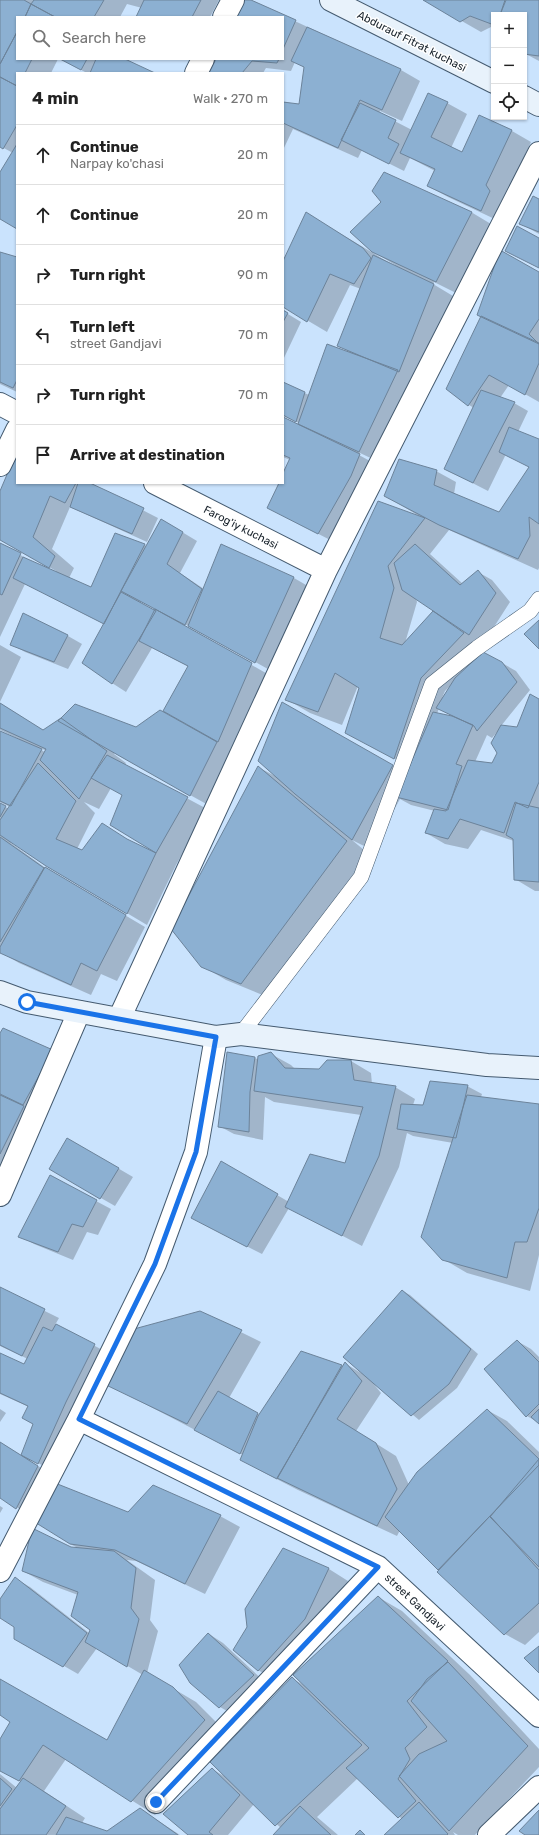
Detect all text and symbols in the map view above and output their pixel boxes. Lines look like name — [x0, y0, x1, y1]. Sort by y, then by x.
street label: Abdurauf Fitrat kuchasi — [355, 8, 468, 75]
map controls — [491, 12, 527, 120]
button: + — [491, 12, 527, 48]
search box — [16, 16, 284, 60]
icon: search — [30, 27, 52, 49]
text: Search here — [62, 29, 146, 47]
button: − — [491, 48, 527, 84]
button: locate — [491, 84, 527, 120]
text: 4 min — [32, 88, 79, 108]
text: Walk · 270 m — [193, 91, 268, 106]
text: Continue — [70, 138, 139, 156]
icon: ahead — [32, 144, 54, 166]
text: 20 m — [237, 147, 268, 162]
text: Narpay ko'chasi — [70, 156, 164, 171]
icon: ahead — [32, 204, 54, 226]
text: Continue — [70, 206, 139, 224]
text: 20 m — [237, 207, 268, 222]
icon: right — [32, 264, 54, 286]
text: Turn right — [70, 266, 145, 284]
text: 90 m — [237, 267, 268, 282]
text: Turn left — [70, 318, 135, 336]
icon: left — [32, 324, 54, 346]
text: 70 m — [238, 327, 268, 342]
text: street Gandjavi — [70, 336, 162, 351]
icon: right — [32, 384, 54, 406]
text: Turn right — [70, 386, 145, 404]
text: 70 m — [238, 387, 268, 402]
icon: arrive — [32, 444, 54, 466]
text: Arrive at destination — [70, 446, 225, 464]
street label: Farog'iy kuchasi — [201, 503, 280, 552]
route start — [18, 993, 36, 1011]
street label: street Gandjavi — [382, 1571, 447, 1634]
route end — [147, 1793, 165, 1811]

